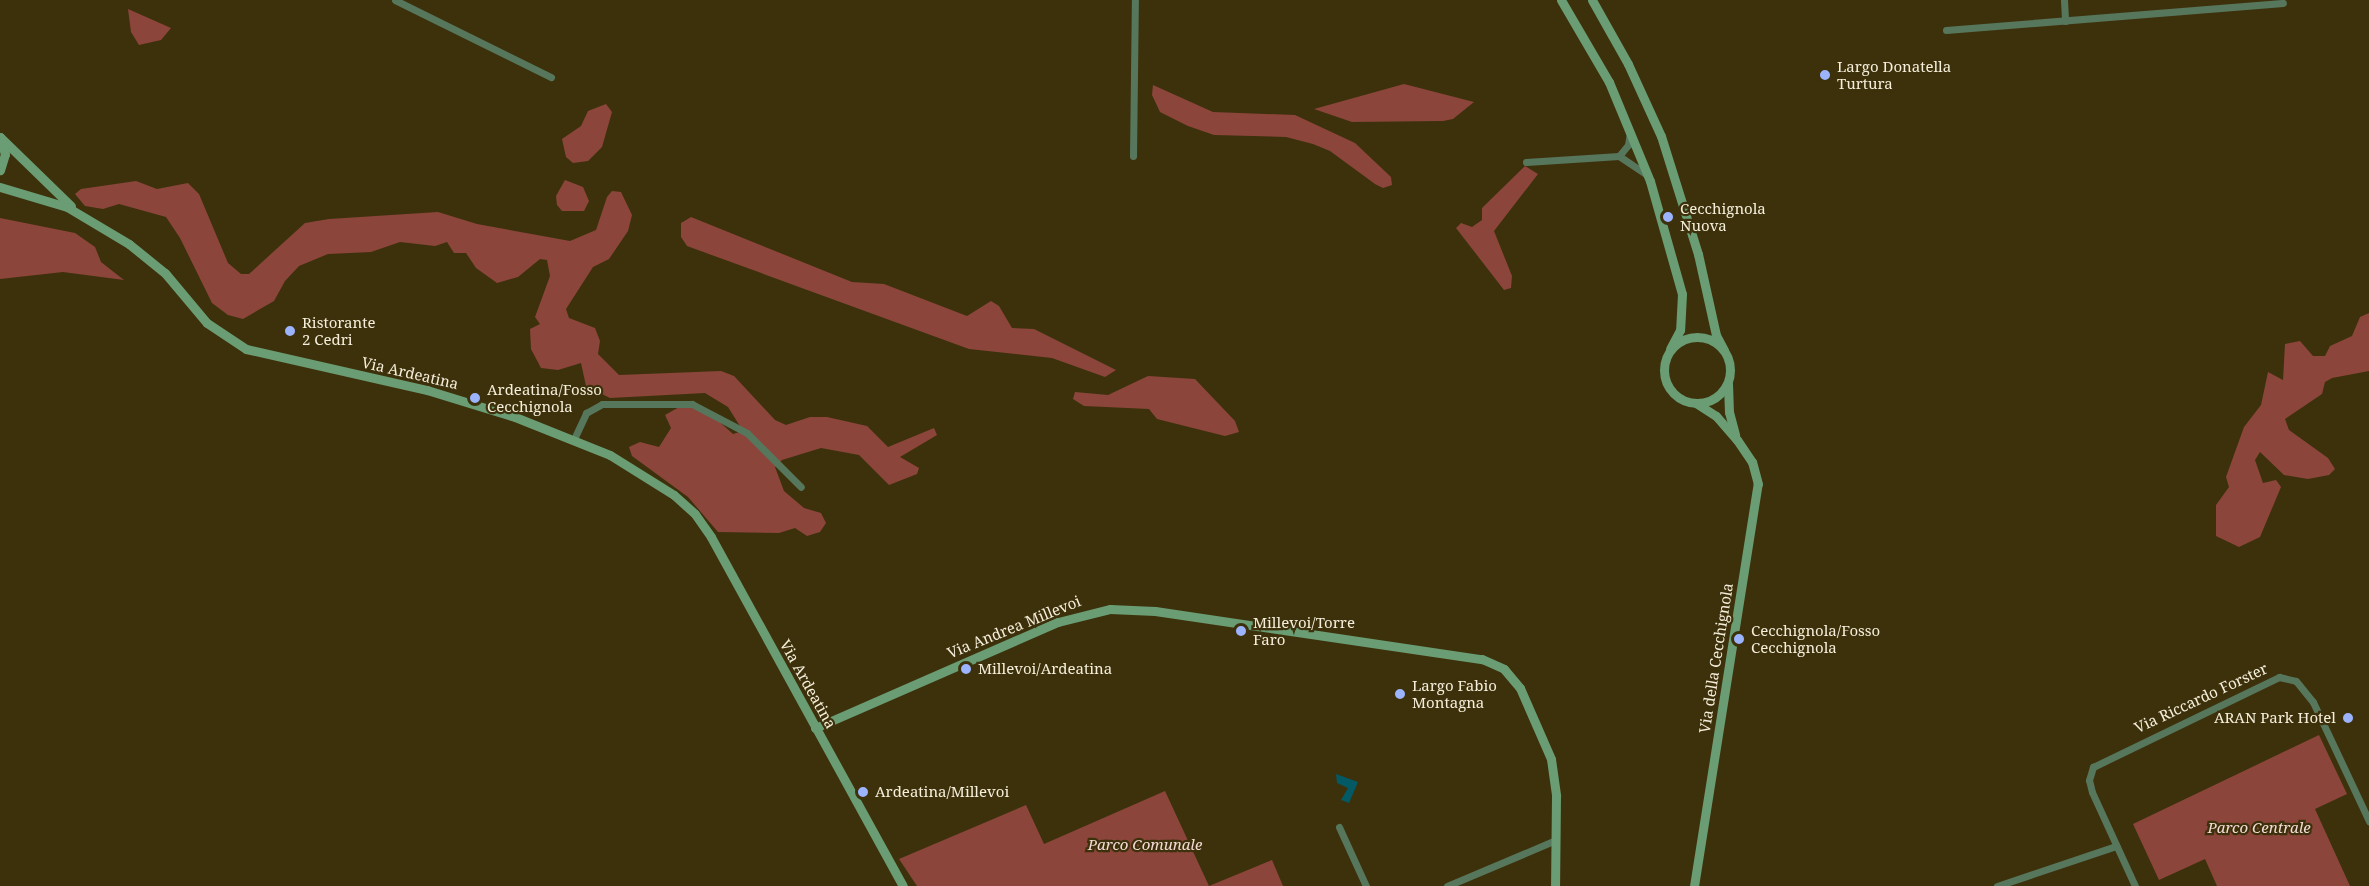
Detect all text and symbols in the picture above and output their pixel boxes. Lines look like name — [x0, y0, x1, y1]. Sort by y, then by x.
place label: Largo Donatella Turtura — [1837, 57, 1951, 92]
marker: Largo Donatella Turtura — [1818, 68, 1832, 82]
place label: Cecchignola Nuova — [1680, 199, 1766, 234]
marker: Cecchignola Nuova — [1661, 210, 1675, 224]
place label: Ristorante 2 Cedri — [302, 313, 376, 348]
marker: Ristorante 2 Cedri — [283, 324, 297, 338]
street label: Via Ardeatina — [360, 353, 460, 393]
place label: Ardeatina/Fosso Cecchignola — [487, 380, 602, 415]
marker: Ardeatina/Fosso Cecchignola — [468, 391, 482, 405]
street label: Via della Cecchignola — [1695, 582, 1737, 734]
street label: Via Andrea Millevoi — [945, 592, 1083, 662]
place label: Millevoi/Torre Faro — [1253, 613, 1355, 648]
place label: Cecchignola/Fosso Cecchignola — [1751, 621, 1880, 656]
marker: Millevoi/Torre Faro — [1234, 624, 1248, 638]
marker: Cecchignola/Fosso Cecchignola — [1732, 632, 1746, 646]
street label: Via Ardeatina — [776, 636, 840, 732]
street label: Via Riccardo Forster — [2131, 659, 2271, 737]
place label: Millevoi/Ardeatina — [978, 660, 1112, 678]
marker: Millevoi/Ardeatina — [959, 662, 973, 676]
place label: Largo Fabio Montagna — [1412, 676, 1497, 711]
marker: Largo Fabio Montagna — [1393, 687, 1407, 701]
place label: ARAN Park Hotel — [2214, 709, 2336, 727]
marker: ARAN Park Hotel — [2341, 711, 2355, 725]
place label: Ardeatina/Millevoi — [875, 783, 1009, 801]
marker: Ardeatina/Millevoi — [856, 785, 870, 799]
park label: Parco Centrale — [2207, 819, 2311, 837]
park label: Parco Comunale — [1088, 836, 1202, 854]

